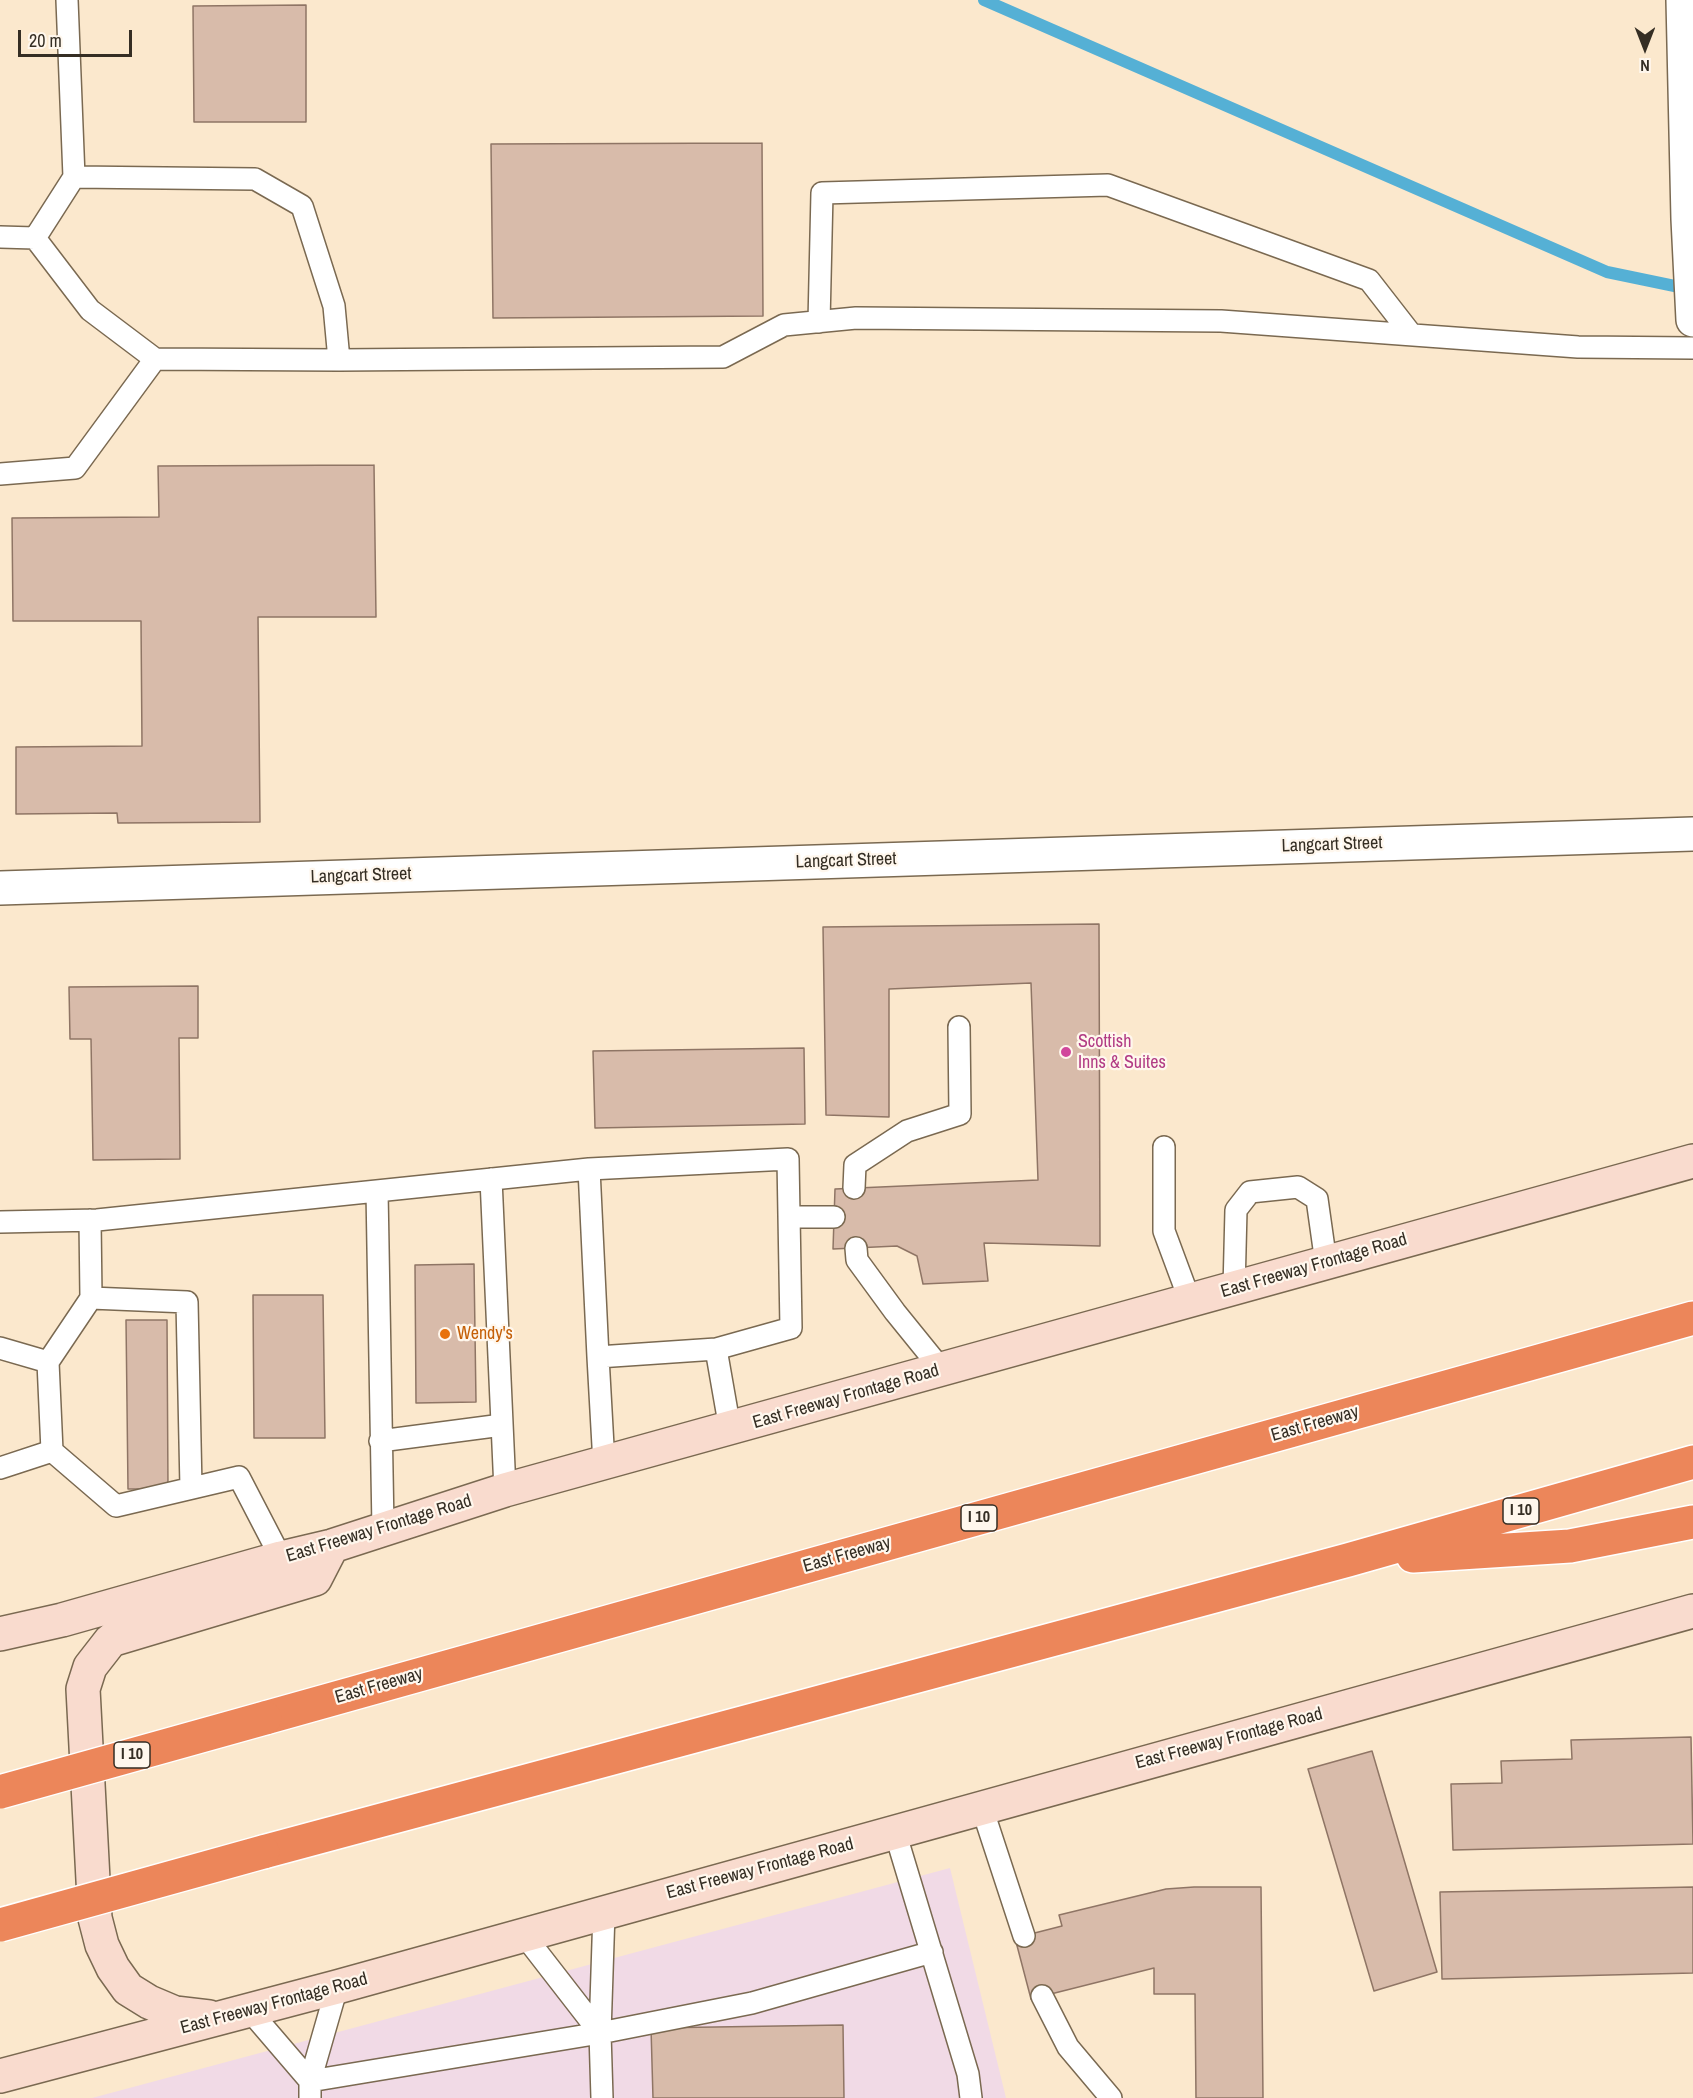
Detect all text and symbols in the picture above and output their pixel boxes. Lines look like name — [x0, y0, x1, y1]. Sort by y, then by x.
scale bar — [21, 18, 135, 56]
north arrow — [1615, 18, 1675, 78]
text: 20 m — [29, 28, 62, 53]
text: N — [1640, 55, 1650, 77]
street label: Langcart Street — [1281, 832, 1383, 858]
street label: Langcart Street — [795, 848, 897, 874]
street label: Langcart Street — [310, 863, 412, 889]
place label: Scottish Inns & Suites — [1078, 1031, 1166, 1074]
marker: Scottish Inns & Suites — [1059, 1045, 1073, 1059]
street label: East Freeway Frontage Road — [1218, 1229, 1410, 1303]
place label: Wendy's — [457, 1323, 513, 1345]
marker: Wendy's — [438, 1327, 452, 1341]
street label: East Freeway Frontage Road — [750, 1360, 942, 1434]
street label: East Freeway — [1269, 1401, 1361, 1447]
street label: East Freeway Frontage Road — [284, 1490, 474, 1568]
road number: I 10 — [1503, 1498, 1539, 1524]
road number: I 10 — [961, 1505, 997, 1531]
street label: East Freeway — [801, 1532, 893, 1578]
street label: East Freeway — [333, 1663, 425, 1709]
street label: East Freeway Frontage Road — [1133, 1704, 1325, 1774]
road number: I 10 — [114, 1742, 150, 1768]
street label: East Freeway Frontage Road — [664, 1834, 856, 1904]
street label: East Freeway Frontage Road — [178, 1969, 370, 2039]

